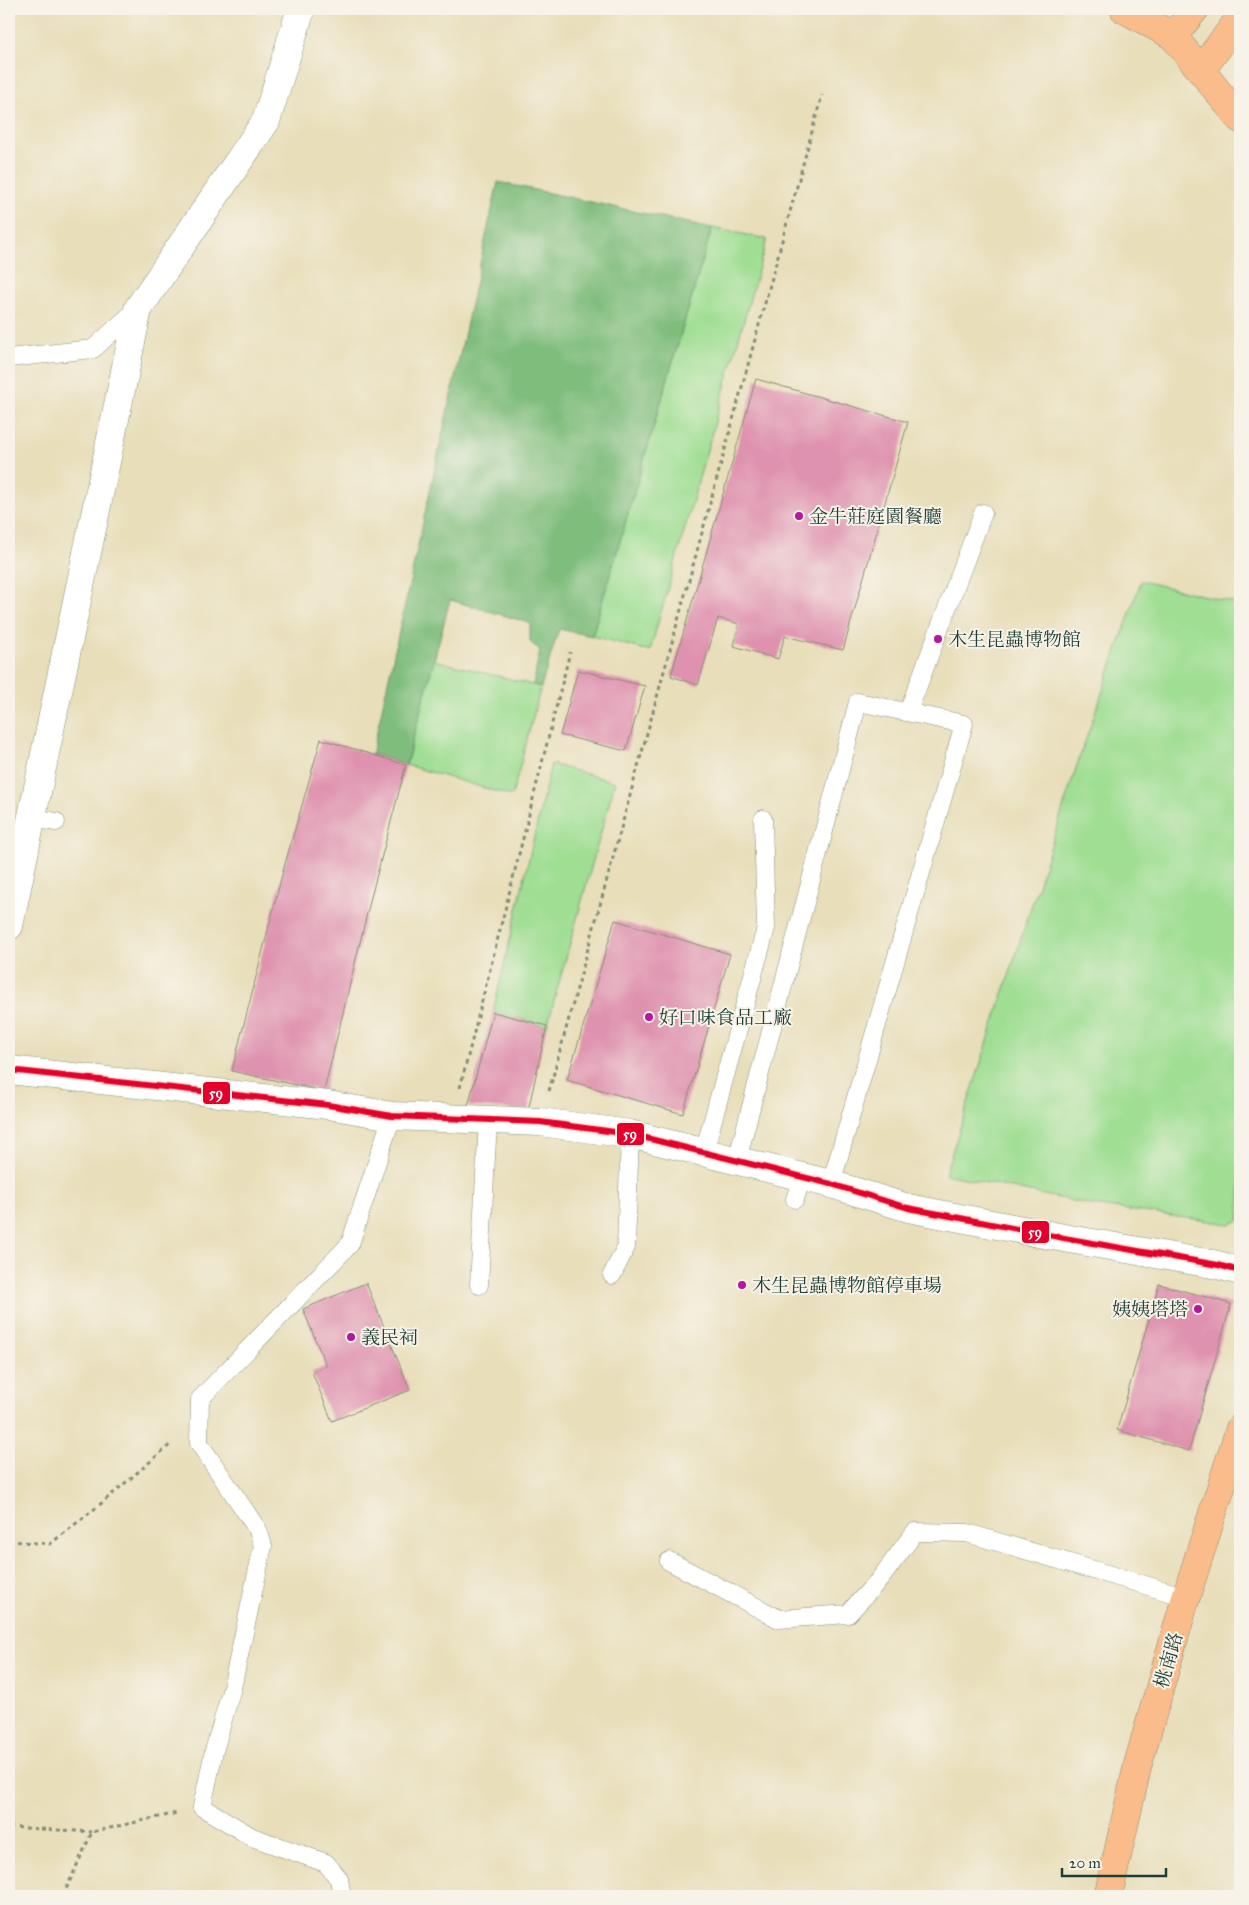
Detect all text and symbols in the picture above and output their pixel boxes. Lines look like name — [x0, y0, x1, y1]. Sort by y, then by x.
place label: 金牛莊庭園餐廳 — [809, 505, 942, 528]
marker: 金牛莊庭園餐廳 — [793, 510, 805, 522]
place label: 木生昆蟲博物館 — [948, 628, 1081, 651]
marker: 木生昆蟲博物館 — [932, 633, 944, 645]
place label: 好口味食品工廠 — [659, 1006, 792, 1029]
marker: 好口味食品工廠 — [643, 1011, 655, 1023]
line badge: 59 — [202, 1081, 231, 1105]
text: 59 — [209, 1085, 223, 1103]
line badge: 59 — [616, 1122, 645, 1146]
text: 59 — [623, 1126, 637, 1144]
line badge: 59 — [1021, 1220, 1050, 1244]
text: 59 — [1028, 1224, 1042, 1242]
place label: 木生昆蟲博物館停車場 — [752, 1274, 942, 1297]
marker: 木生昆蟲博物館停車場 — [736, 1279, 748, 1291]
place label: 姨姨塔塔 — [1112, 1298, 1188, 1321]
marker: 姨姨塔塔 — [1192, 1303, 1204, 1315]
place label: 義民祠 — [361, 1326, 418, 1349]
marker: 義民祠 — [345, 1331, 357, 1343]
street label: 桃南路 — [1150, 1630, 1187, 1691]
scale bar — [1062, 1845, 1165, 1877]
text: 20 m — [1069, 1854, 1101, 1872]

